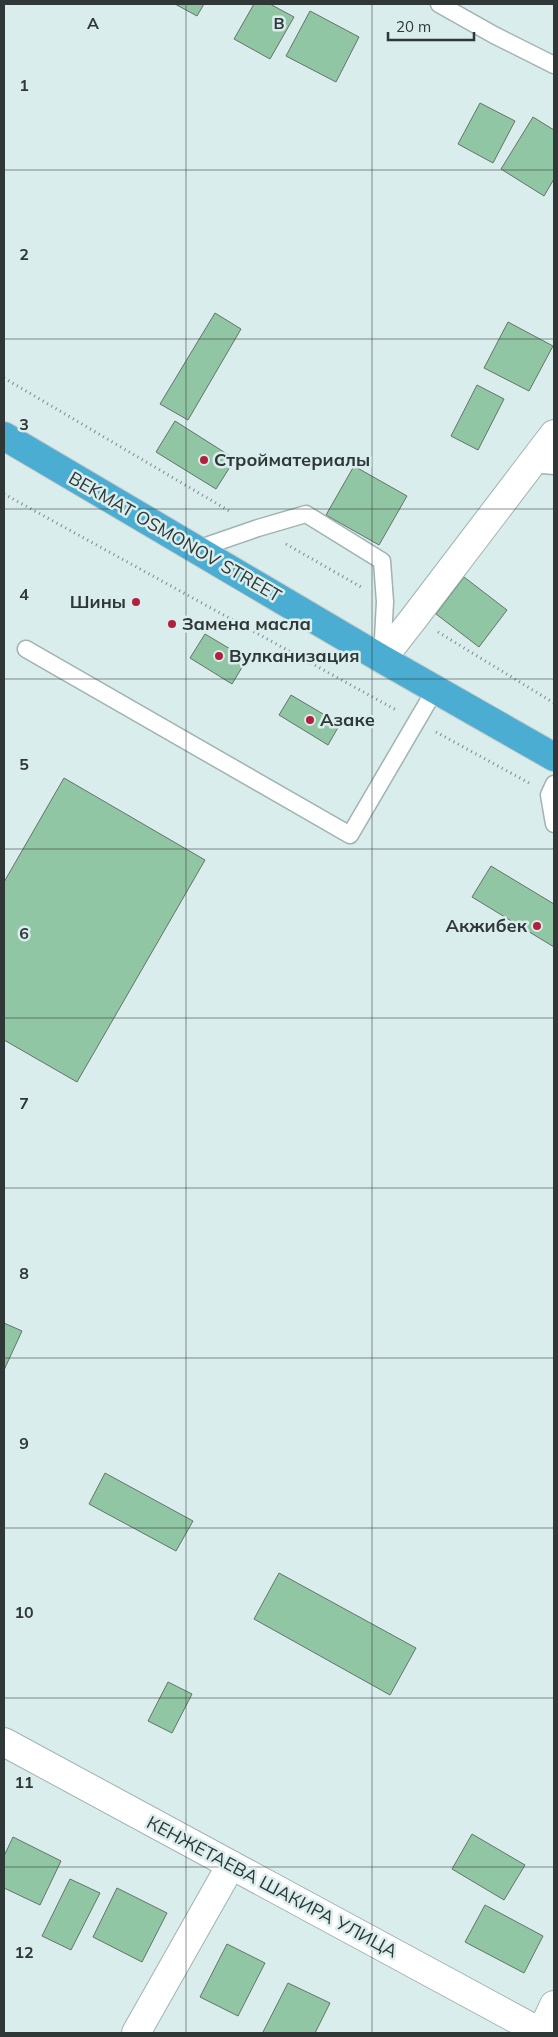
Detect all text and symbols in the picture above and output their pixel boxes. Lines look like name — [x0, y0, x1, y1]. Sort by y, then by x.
scale bar — [388, 10, 474, 42]
text: A — [87, 13, 99, 33]
text: B — [273, 13, 285, 33]
text: 20 m — [396, 17, 431, 36]
text: 1 — [19, 75, 29, 95]
text: 2 — [19, 244, 29, 264]
text: 3 — [19, 414, 29, 434]
place label: Стройматериалы — [214, 448, 370, 471]
marker: Стройматериалы — [198, 454, 210, 466]
street label: BEKMAT OSMONOV STREET — [65, 466, 286, 607]
text: 4 — [19, 584, 29, 604]
place label: Шины — [70, 590, 126, 613]
marker: Шины — [130, 596, 142, 608]
place label: Замена масла — [182, 612, 311, 635]
marker: Замена масла — [166, 618, 178, 630]
place label: Вулканизация — [229, 644, 359, 667]
marker: Вулканизация — [213, 650, 225, 662]
place label: Азаке — [320, 708, 375, 731]
marker: Азаке — [304, 714, 316, 726]
text: 5 — [19, 754, 29, 774]
place label: Акжибек — [446, 914, 528, 937]
marker: Акжибек — [531, 920, 543, 932]
text: 6 — [19, 923, 29, 943]
text: 7 — [19, 1093, 29, 1113]
text: 8 — [19, 1263, 29, 1283]
text: 9 — [19, 1433, 29, 1453]
text: 10 — [14, 1602, 34, 1622]
text: 11 — [14, 1772, 34, 1792]
street label: КЕНЖЕТАЕВА ШАКИРА УЛИЦА — [143, 1811, 402, 1963]
text: 12 — [14, 1942, 34, 1962]

